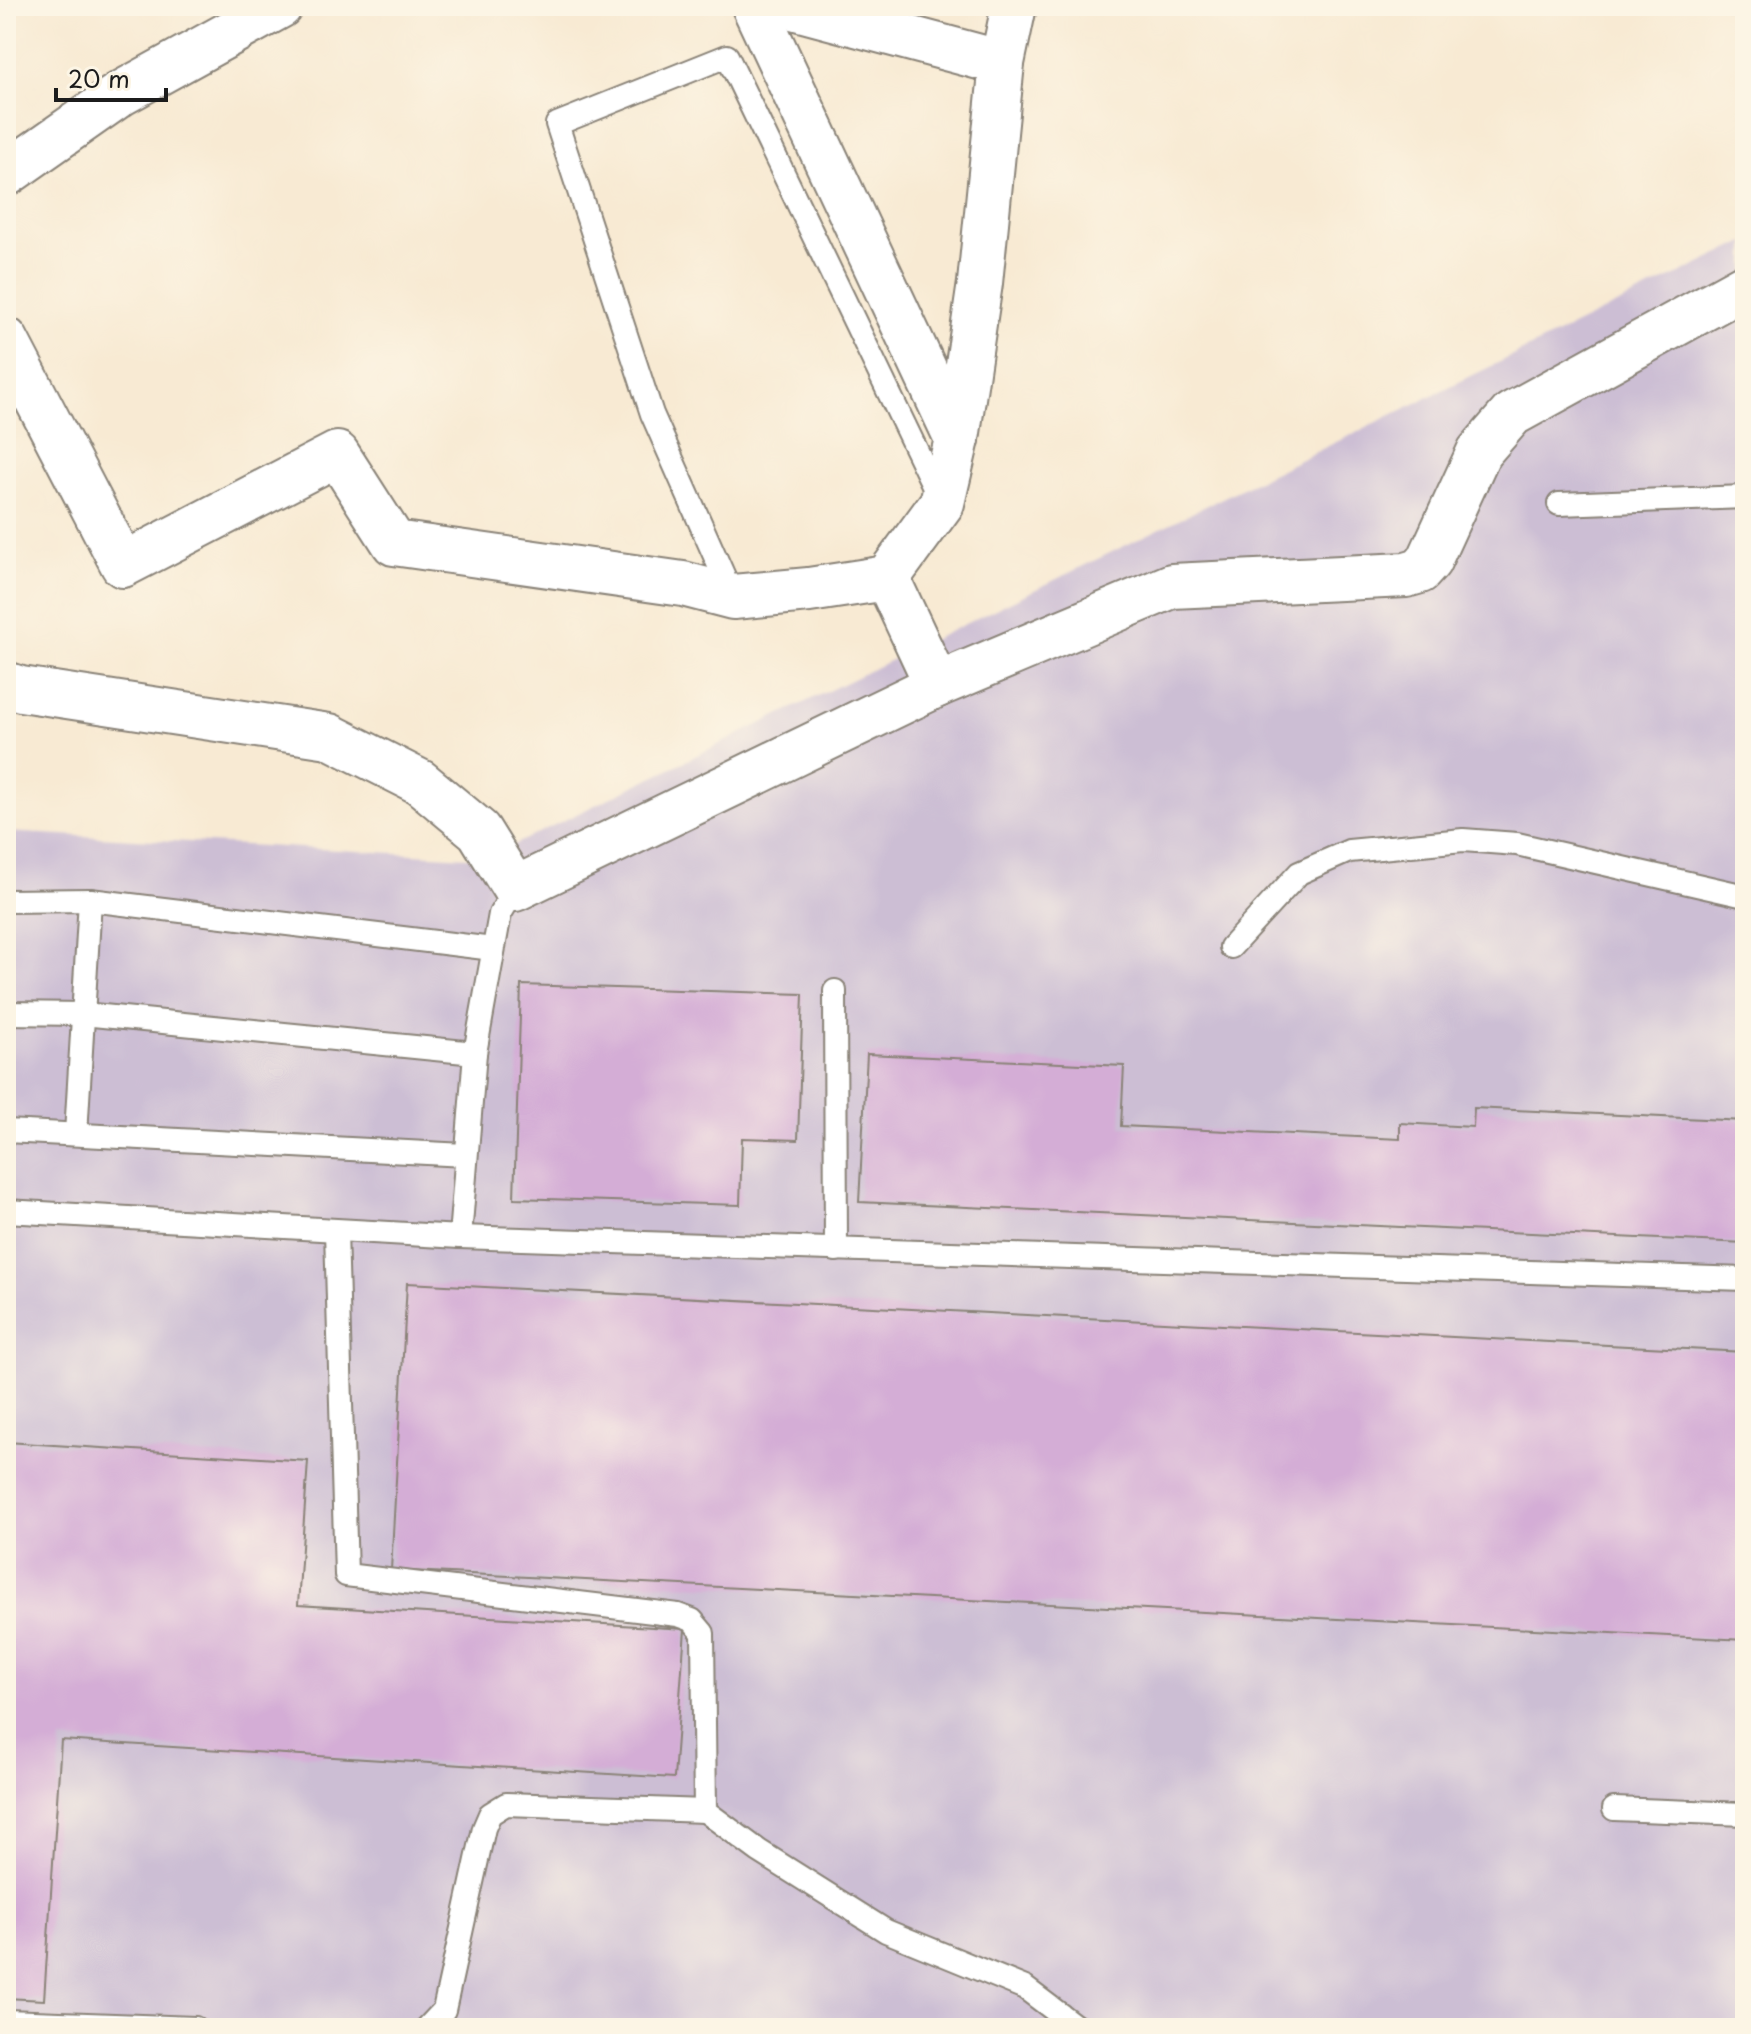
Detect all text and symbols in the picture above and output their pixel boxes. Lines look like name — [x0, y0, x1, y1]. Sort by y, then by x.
scale bar — [56, 52, 166, 102]
text: 20 m — [68, 60, 130, 96]

